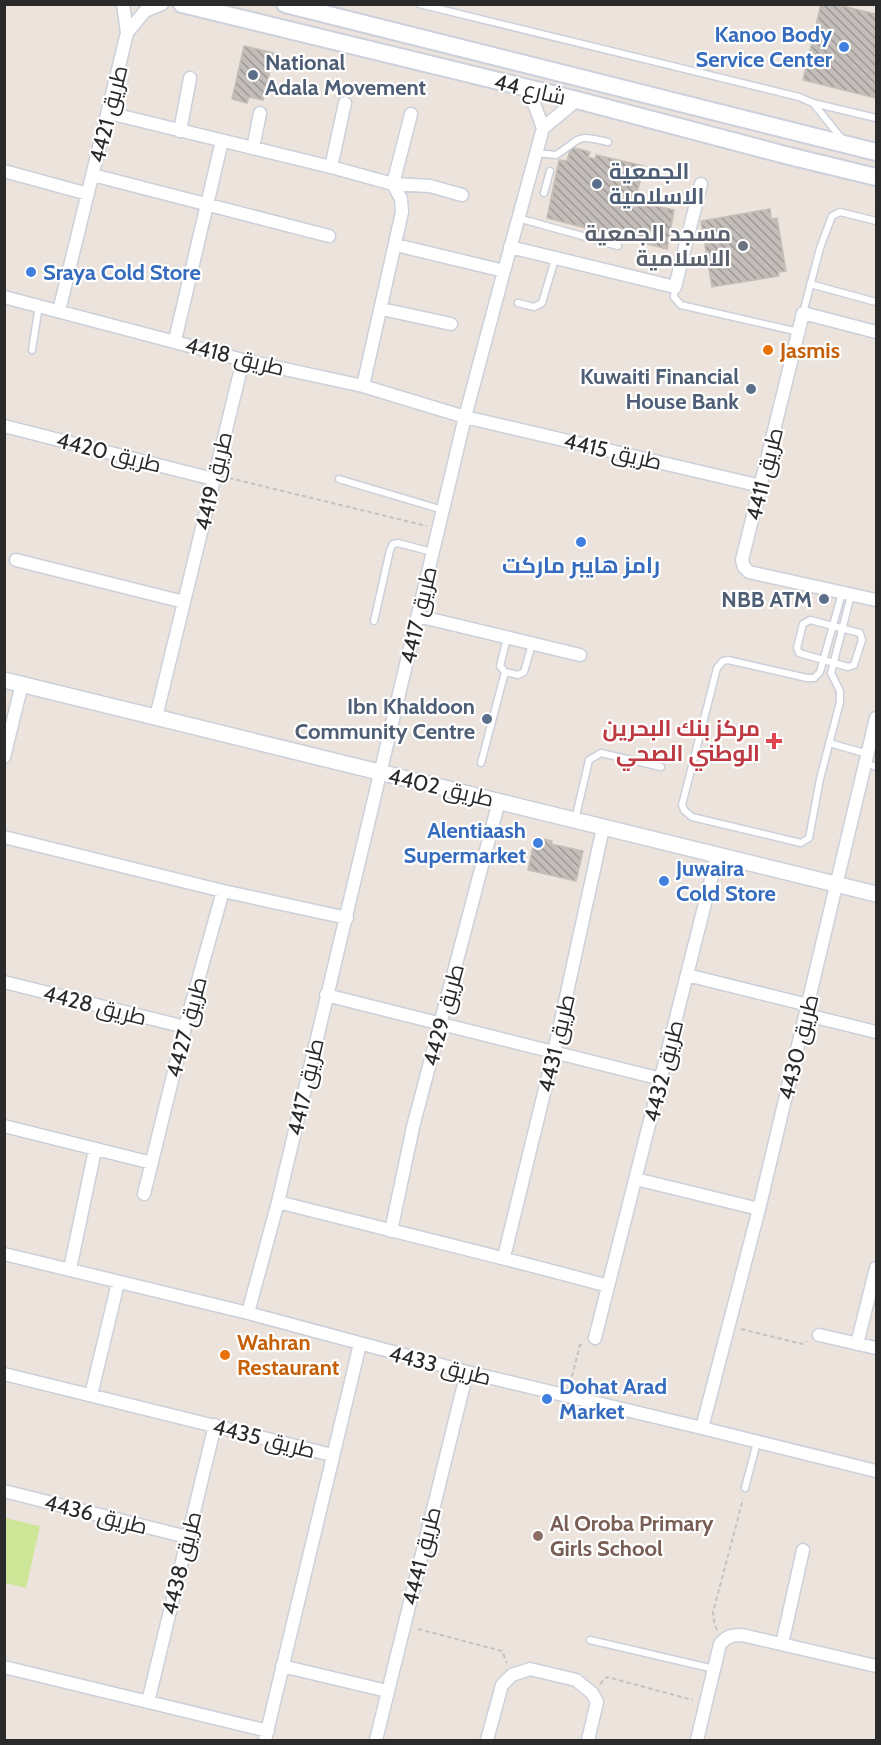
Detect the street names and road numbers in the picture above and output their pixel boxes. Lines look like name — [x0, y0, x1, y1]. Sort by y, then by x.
street label: طريق 4421 — [83, 63, 134, 166]
street label: شارع 44 — [491, 68, 568, 112]
street label: طريق 4418 — [183, 331, 287, 382]
street label: طريق 4411 — [740, 425, 789, 523]
street label: طريق 4420 — [53, 426, 164, 479]
street label: طريق 4415 — [561, 427, 665, 476]
street label: طريق 4419 — [189, 429, 238, 533]
street label: طريق 4417 — [394, 564, 443, 666]
street label: طريق 4402 — [385, 762, 496, 813]
street label: طريق 4429 — [417, 961, 470, 1069]
street label: طريق 4427 — [160, 974, 213, 1080]
street label: طريق 4428 — [40, 980, 149, 1031]
street label: طريق 4431 — [532, 991, 581, 1095]
street label: طريق 4430 — [772, 991, 825, 1103]
street label: طريق 4432 — [638, 1017, 689, 1125]
street label: طريق 4417 — [281, 1036, 330, 1138]
street label: طريق 4433 — [386, 1340, 494, 1391]
street label: طريق 4435 — [210, 1413, 318, 1464]
street label: طريق 4436 — [42, 1489, 150, 1540]
street label: طريق 4441 — [396, 1504, 447, 1608]
street label: طريق 4438 — [156, 1508, 207, 1618]

